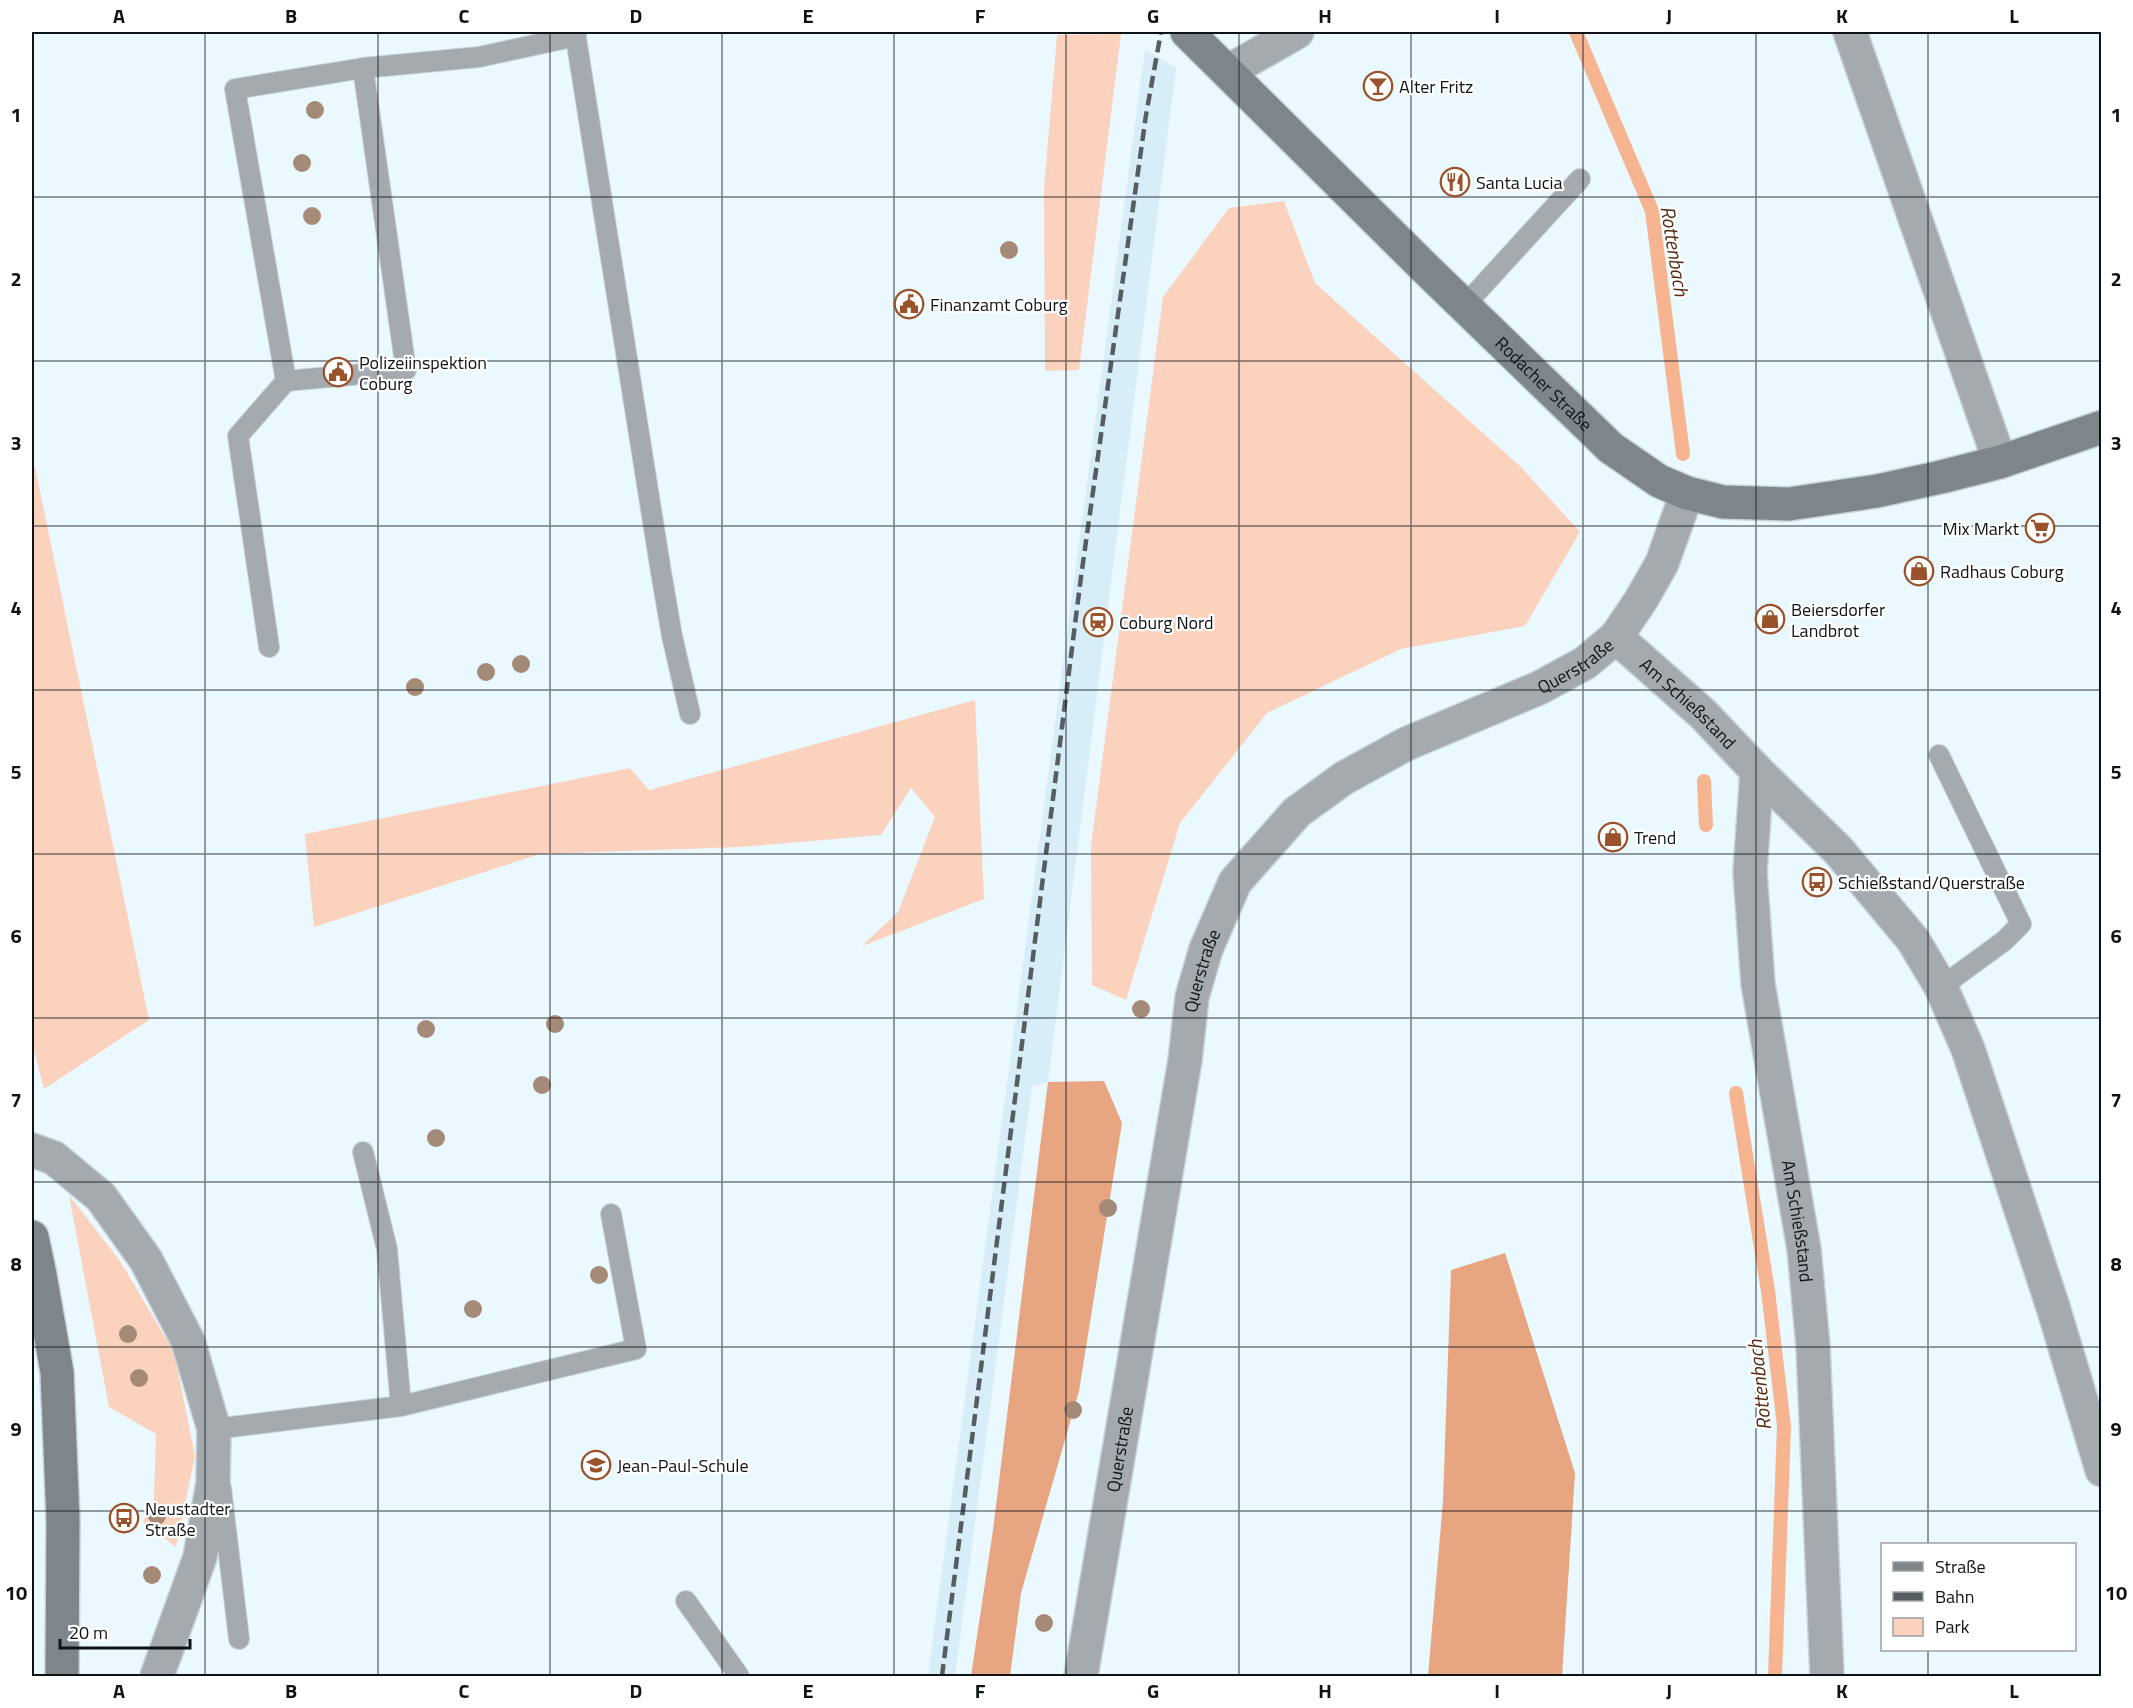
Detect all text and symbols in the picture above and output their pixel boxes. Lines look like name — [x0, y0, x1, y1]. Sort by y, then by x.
text: A — [113, 0, 125, 31]
text: B — [285, 0, 297, 31]
text: C — [459, 0, 470, 31]
text: D — [630, 0, 642, 31]
text: E — [802, 0, 814, 31]
text: F — [975, 0, 986, 31]
text: G — [1147, 0, 1159, 31]
text: H — [1318, 0, 1332, 31]
text: I — [1494, 0, 1500, 31]
text: J — [1666, 0, 1672, 31]
text: K — [1836, 0, 1848, 31]
text: L — [2009, 0, 2019, 31]
bar icon: Alter Fritz — [1362, 70, 1394, 102]
place label: Alter Fritz — [1399, 73, 1473, 100]
text: 1 — [10, 99, 22, 130]
text: 1 — [2110, 99, 2122, 130]
restaurant icon: Santa Lucia — [1439, 166, 1471, 198]
place label: Santa Lucia — [1476, 169, 1563, 196]
water label: Rottenbach — [1653, 204, 1698, 299]
text: 2 — [10, 263, 22, 294]
text: 2 — [2110, 263, 2122, 294]
public building icon: Finanzamt Coburg — [893, 288, 925, 320]
place label: Finanzamt Coburg — [930, 291, 1068, 318]
street label: Rodacher Straße — [1489, 330, 1599, 437]
place label: Polizeiinspektion Coburg — [359, 349, 487, 397]
public building icon: Polizeiinspektion Coburg — [322, 356, 354, 388]
text: 3 — [10, 427, 22, 458]
text: 3 — [2110, 427, 2122, 458]
supermarket icon: Mix Markt — [2024, 512, 2056, 544]
place label: Mix Markt — [1943, 515, 2020, 542]
shop icon: Radhaus Coburg — [1903, 555, 1935, 587]
place label: Radhaus Coburg — [1940, 558, 2064, 585]
text: 4 — [10, 592, 22, 623]
text: 4 — [2110, 592, 2122, 623]
place label: Beiersdorfer Landbrot — [1791, 596, 1885, 644]
shop icon: Beiersdorfer Landbrot — [1754, 603, 1786, 635]
station icon: Coburg Nord — [1082, 606, 1114, 638]
place label: Coburg Nord — [1119, 609, 1214, 636]
street label: Querstraße — [1532, 631, 1619, 700]
street label: Am Schießstand — [1634, 651, 1743, 755]
text: 5 — [10, 756, 22, 787]
text: 5 — [2110, 756, 2122, 787]
shop icon: Trend — [1597, 821, 1629, 853]
place label: Trend — [1634, 824, 1676, 851]
bus stop icon: Schießstand/Querstraße — [1801, 866, 1833, 898]
place label: Schießstand/Querstraße — [1838, 869, 2025, 896]
text: 6 — [10, 920, 22, 951]
text: 6 — [2110, 920, 2122, 951]
street label: Querstraße — [1177, 924, 1227, 1014]
text: 7 — [10, 1084, 22, 1115]
text: 7 — [2110, 1084, 2122, 1115]
street label: Am Schießstand — [1775, 1158, 1821, 1283]
text: 8 — [10, 1248, 22, 1279]
text: 8 — [2110, 1248, 2122, 1279]
water label: Rottenbach — [1739, 1337, 1779, 1432]
street label: Querstraße — [1099, 1404, 1140, 1494]
text: 9 — [10, 1413, 22, 1444]
text: 9 — [2110, 1413, 2122, 1444]
school or university icon: Jean-Paul-Schule — [580, 1449, 612, 1481]
place label: Jean-Paul-Schule — [617, 1452, 749, 1479]
place label: Neustadter Straße — [145, 1495, 231, 1543]
bus stop icon: Neustadter Straße — [108, 1502, 140, 1534]
legend — [1881, 1543, 2076, 1651]
text: Straße — [1935, 1553, 1986, 1580]
text: 10 — [5, 1577, 27, 1608]
text: 10 — [2105, 1577, 2127, 1608]
text: Bahn — [1935, 1583, 1974, 1610]
scale bar — [60, 1612, 190, 1650]
text: Park — [1935, 1613, 1970, 1640]
text: 20 m — [69, 1619, 108, 1646]
text: A — [113, 1675, 125, 1706]
text: B — [285, 1675, 297, 1706]
text: C — [459, 1675, 470, 1706]
text: D — [630, 1675, 642, 1706]
text: E — [802, 1675, 814, 1706]
text: F — [975, 1675, 986, 1706]
text: G — [1147, 1675, 1159, 1706]
text: H — [1318, 1675, 1332, 1706]
text: I — [1494, 1675, 1500, 1706]
text: J — [1666, 1675, 1672, 1706]
text: K — [1836, 1675, 1848, 1706]
text: L — [2009, 1675, 2019, 1706]

